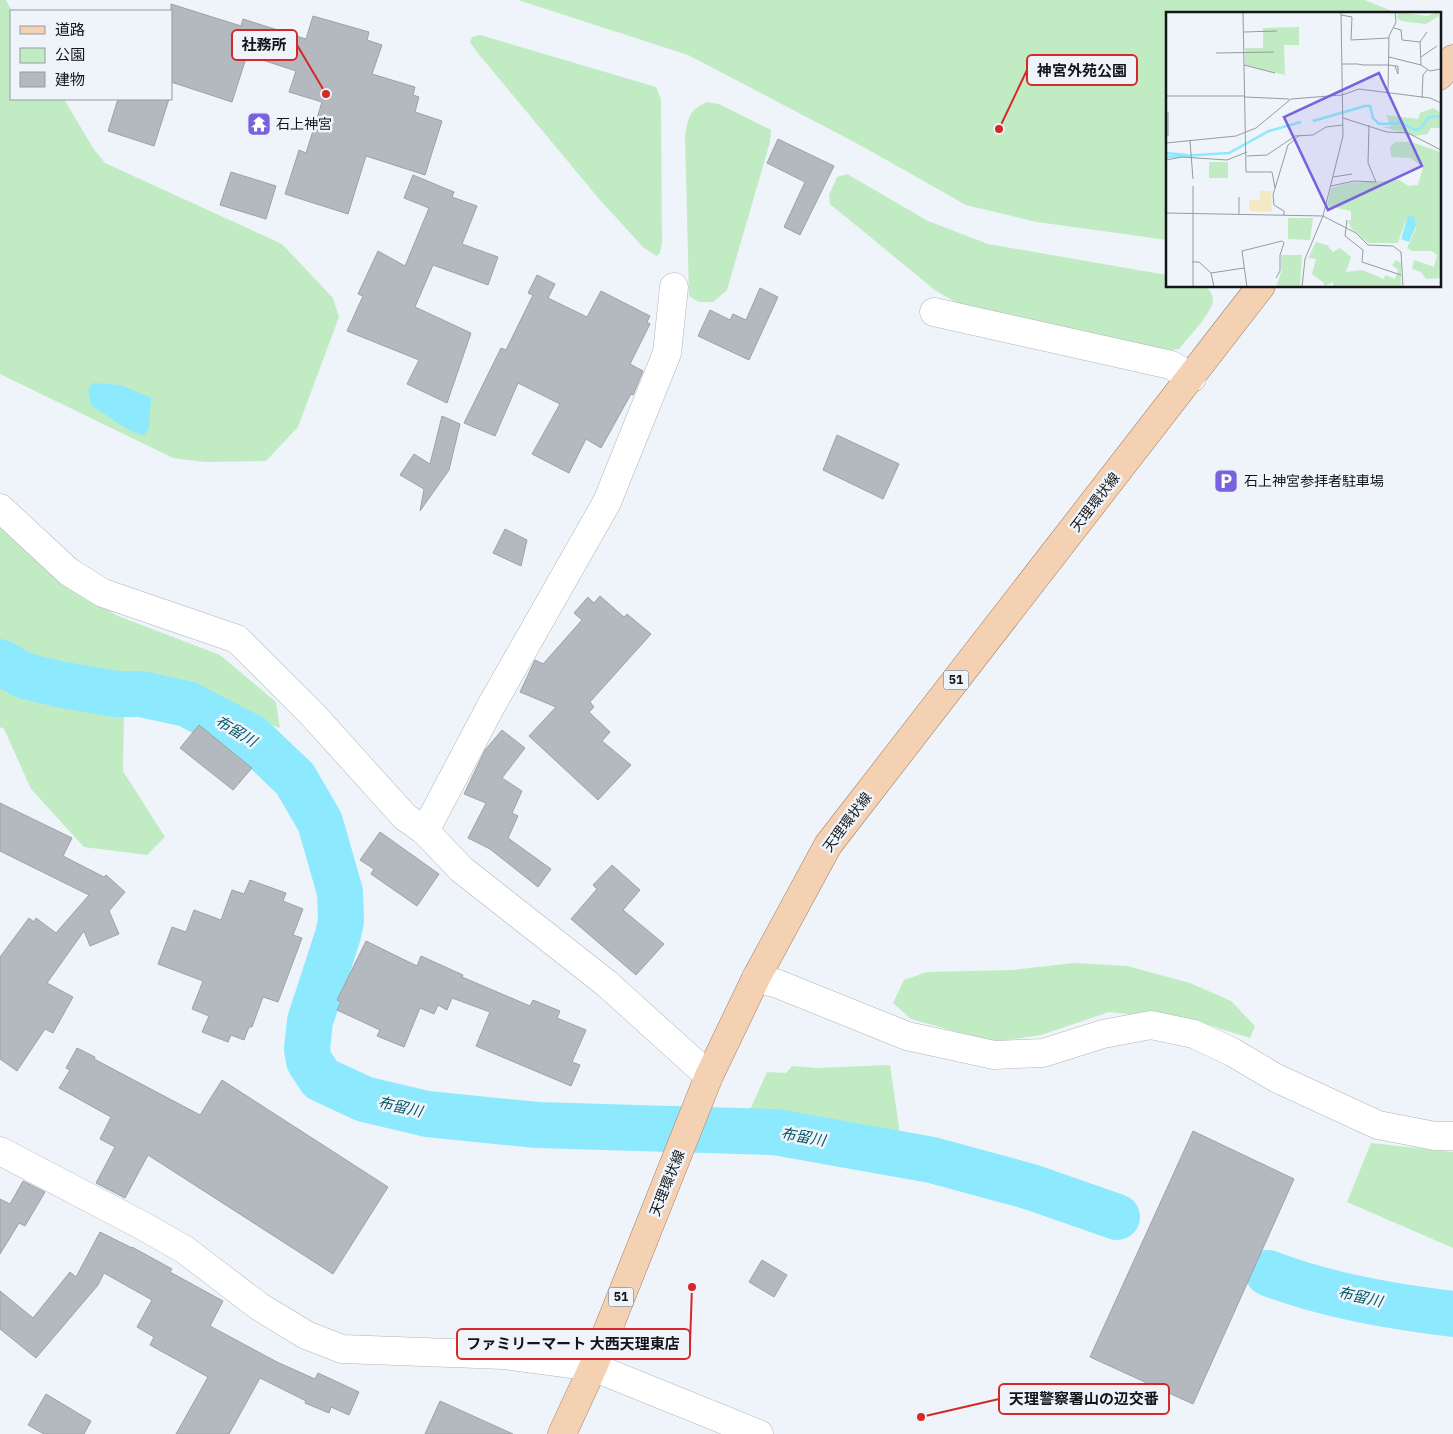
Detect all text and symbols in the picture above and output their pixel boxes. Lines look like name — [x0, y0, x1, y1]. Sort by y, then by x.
legend — [10, 10, 172, 100]
inset map — [1166, 12, 1440, 288]
text: 道路 — [55, 20, 85, 39]
callout: 社務所 — [232, 30, 297, 60]
text: 社務所 — [241, 35, 287, 54]
text: 公園 — [55, 45, 85, 64]
callout: 神宮外苑公園 — [1027, 55, 1137, 85]
text: 神宮外苑公園 — [1036, 61, 1127, 80]
text: 建物 — [55, 70, 85, 89]
temple icon: 石上神宮 — [246, 111, 272, 137]
place label: 石上神宮 — [276, 115, 332, 133]
parking icon: 石上神宮参拝者駐車場 — [1213, 468, 1239, 494]
street label: 天理環状線 — [1066, 469, 1124, 535]
place label: 石上神宮参拝者駐車場 — [1244, 472, 1384, 490]
road number: 51 — [944, 670, 968, 690]
water label: 布留川 — [212, 711, 262, 751]
street label: 天理環状線 — [819, 789, 875, 855]
water label: 布留川 — [376, 1092, 426, 1121]
water label: 布留川 — [779, 1123, 829, 1150]
street label: 天理環状線 — [646, 1147, 688, 1219]
water label: 布留川 — [1336, 1282, 1386, 1311]
road number: 51 — [608, 1288, 634, 1306]
callout: ファミリーマート 大西天理東店 — [457, 1329, 690, 1359]
text: ファミリーマート 大西天理東店 — [466, 1334, 680, 1353]
callout: 天理警察署山の辺交番 — [999, 1384, 1169, 1414]
text: 天理警察署山の辺交番 — [1009, 1389, 1159, 1408]

